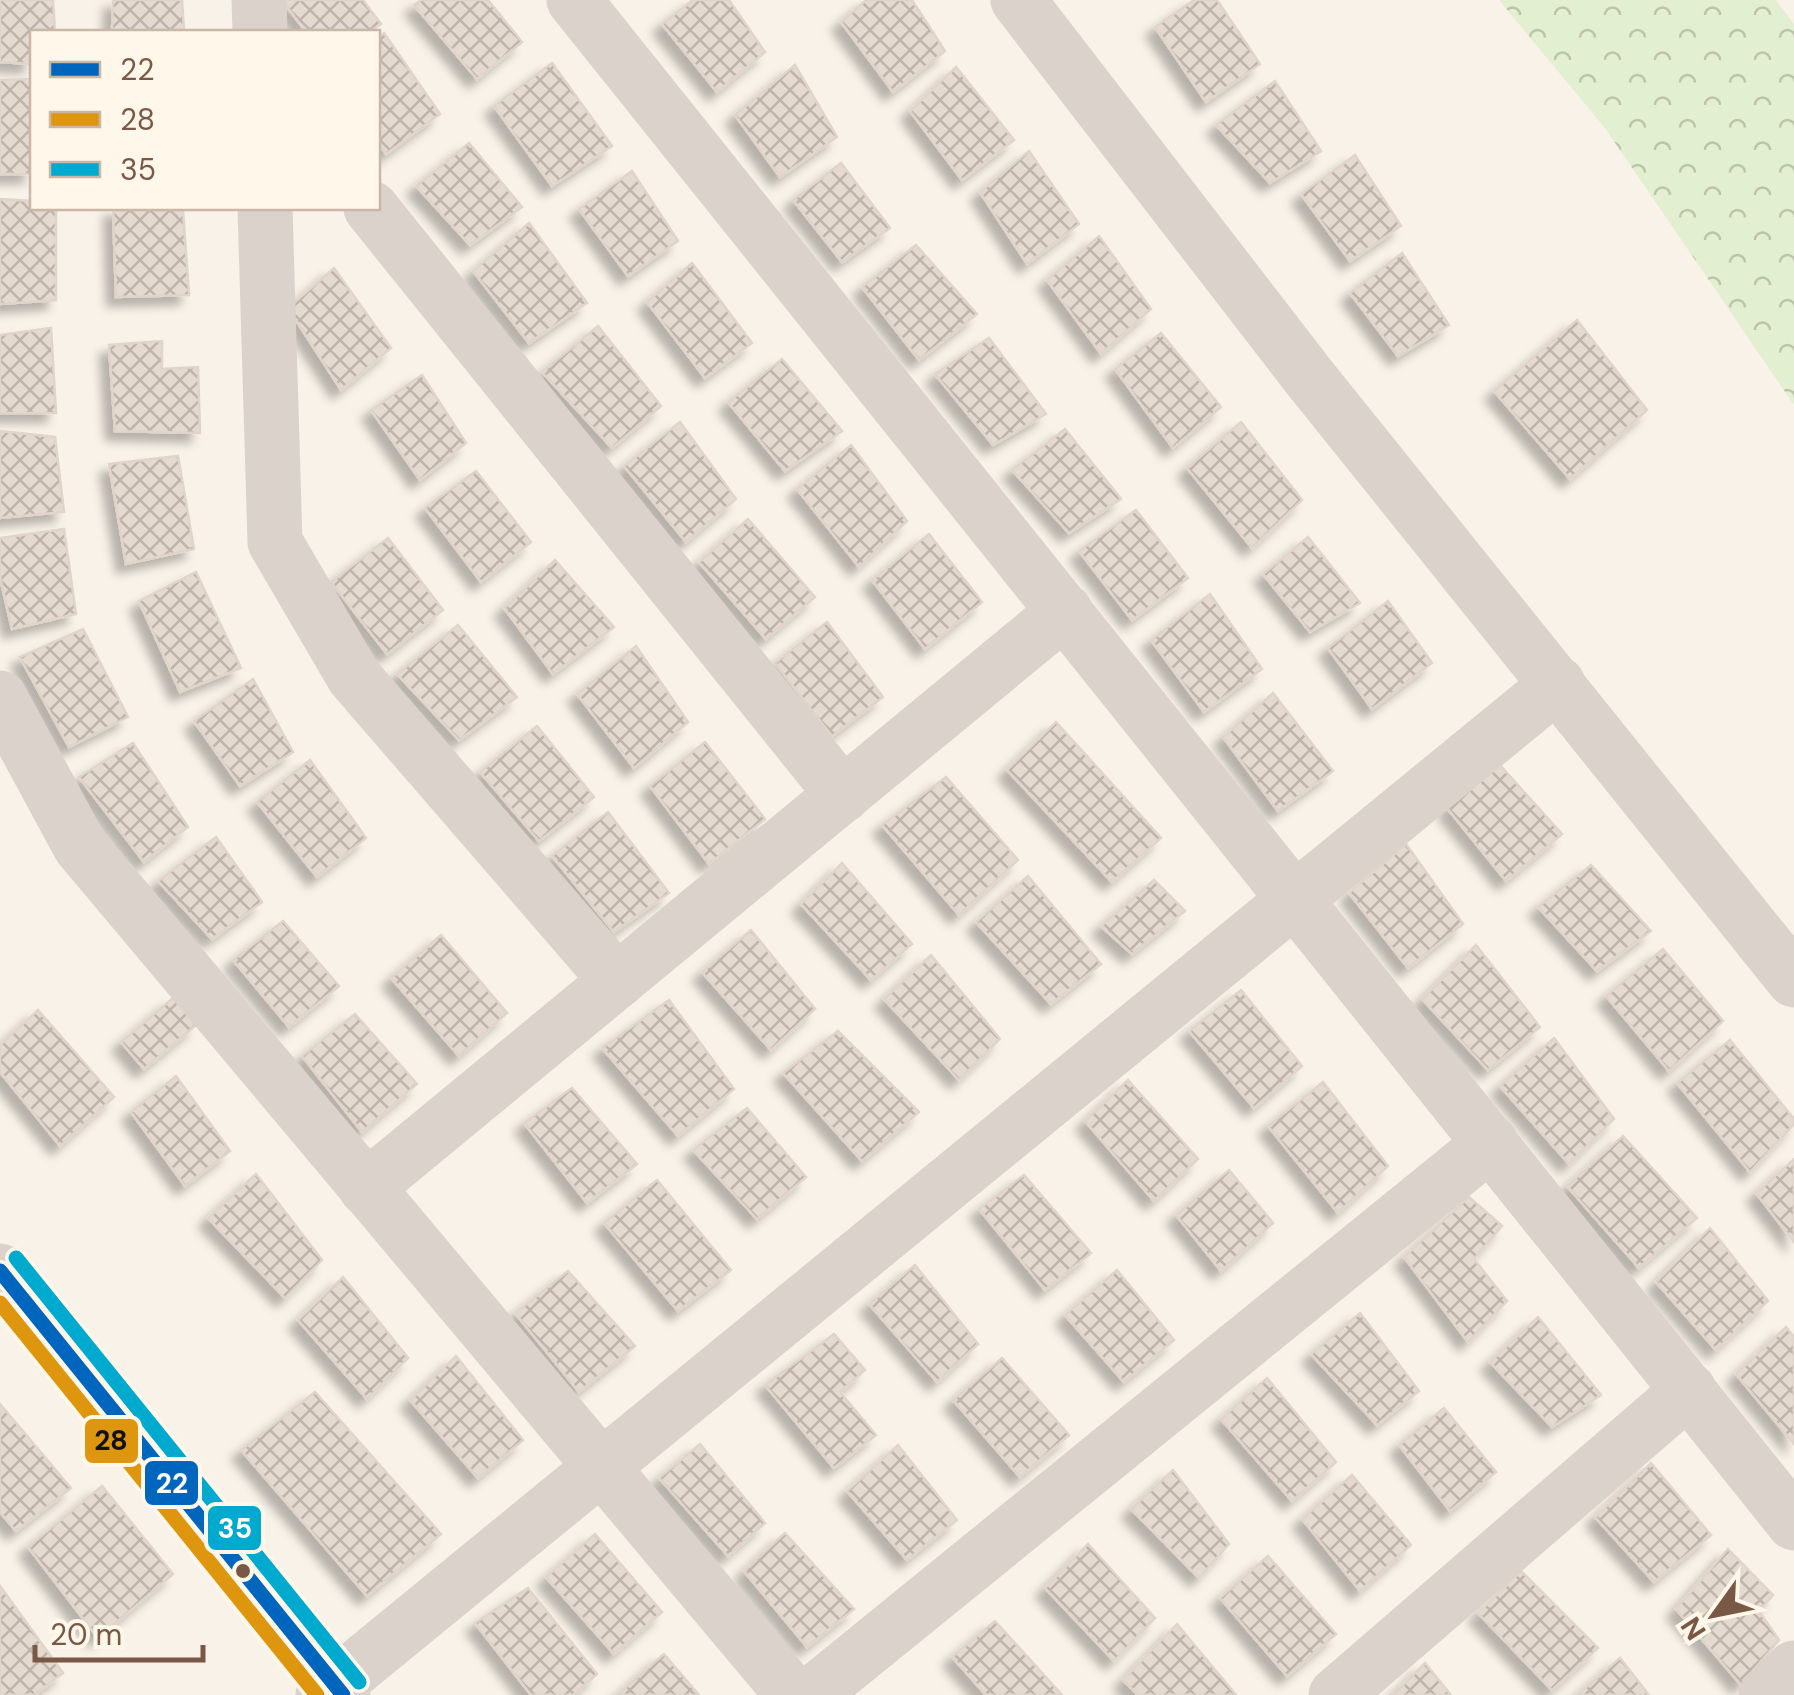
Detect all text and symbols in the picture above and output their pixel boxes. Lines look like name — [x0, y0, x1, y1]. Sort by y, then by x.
legend — [30, 30, 380, 210]
text: 22 — [120, 50, 155, 89]
text: 28 — [120, 100, 155, 139]
text: 35 — [120, 150, 156, 189]
line badge: 28 — [83, 1417, 140, 1465]
text: 28 — [94, 1422, 128, 1459]
line badge: 22 — [143, 1459, 200, 1507]
text: 22 — [156, 1465, 188, 1502]
line badge: 35 — [206, 1504, 263, 1552]
text: 35 — [218, 1510, 252, 1547]
unlabelled marker — [233, 1561, 253, 1581]
north arrow — [1664, 1565, 1764, 1665]
scale bar — [35, 1600, 202, 1662]
text: N — [1672, 1610, 1715, 1647]
text: 20 m — [50, 1615, 122, 1654]

